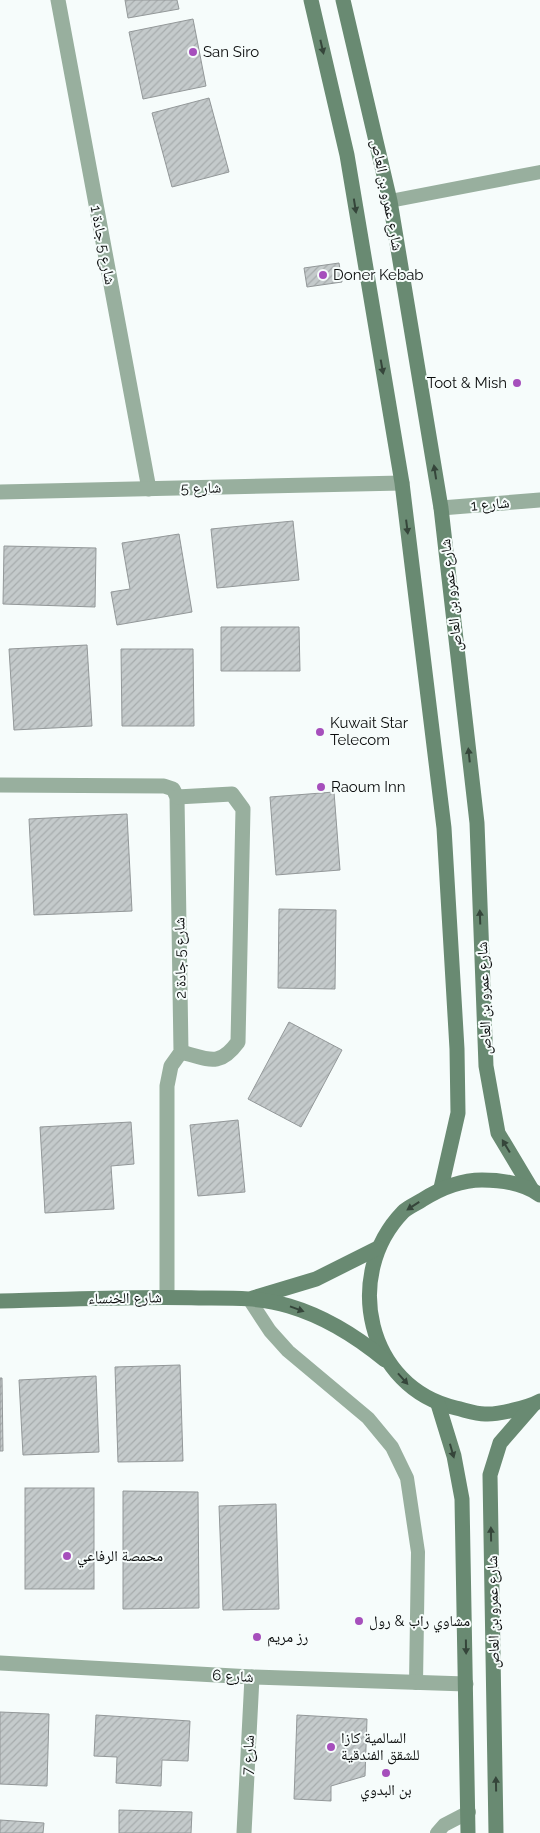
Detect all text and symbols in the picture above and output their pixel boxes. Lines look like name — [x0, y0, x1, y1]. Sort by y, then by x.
one-way arrow — [318, 40, 326, 55]
place label: San Siro — [203, 43, 259, 61]
marker: San Siro — [187, 46, 199, 58]
street label: شارع عمرو بن العاص — [366, 138, 407, 252]
one-way arrow — [352, 199, 360, 215]
street label: شارع 5 جادة 1 — [86, 204, 120, 286]
place label: Doner Kebab — [333, 266, 424, 284]
marker: Doner Kebab — [317, 269, 329, 281]
one-way arrow — [379, 359, 387, 375]
place label: Toot & Mish — [427, 374, 507, 392]
marker: Toot & Mish — [511, 377, 523, 389]
one-way arrow — [431, 464, 439, 480]
street label: شارع 5 — [181, 479, 222, 498]
street label: شارع 1 — [470, 493, 510, 516]
one-way arrow — [403, 519, 411, 535]
street label: شارع عمرو بن العاص — [436, 538, 467, 652]
place label: Kuwait Star Telecom — [330, 714, 409, 749]
marker: Kuwait Star Telecom — [314, 726, 326, 738]
one-way arrow — [465, 747, 473, 763]
place label: Raoum Inn — [331, 778, 406, 796]
marker: Raoum Inn — [315, 781, 327, 793]
one-way arrow — [476, 909, 484, 925]
street label: شارع 5 جادة 2 — [170, 917, 191, 999]
street label: شارع عمرو بن العاص — [473, 941, 496, 1055]
one-way arrow — [502, 1140, 511, 1153]
one-way arrow — [406, 1201, 420, 1211]
street label: شارع الخنساء — [88, 1288, 162, 1309]
one-way arrow — [290, 1305, 305, 1313]
one-way arrow — [397, 1373, 409, 1385]
one-way arrow — [448, 1443, 456, 1458]
one-way arrow — [487, 1526, 495, 1542]
place label: محمصة الرفاعي — [77, 1547, 163, 1568]
marker: محمصة الرفاعي — [61, 1550, 73, 1562]
street label: شارع عمرو بن العاص — [483, 1555, 504, 1669]
place label: مشاوي راب & رول — [369, 1612, 470, 1633]
marker: مشاوي راب & رول — [353, 1615, 365, 1627]
place label: رز مريم — [267, 1628, 309, 1647]
marker: رز مريم — [251, 1631, 263, 1643]
one-way arrow — [462, 1639, 470, 1655]
street label: شارع 6 — [212, 1666, 254, 1687]
place label: السالمية كازا للشقق الفندقية — [341, 1729, 420, 1765]
street label: شارع 7 — [238, 1734, 259, 1776]
marker: السالمية كازا للشقق الفندقية — [325, 1741, 337, 1753]
marker: بن البدوي — [380, 1767, 392, 1779]
one-way arrow — [491, 1776, 499, 1792]
place label: بن البدوي — [360, 1781, 412, 1802]

